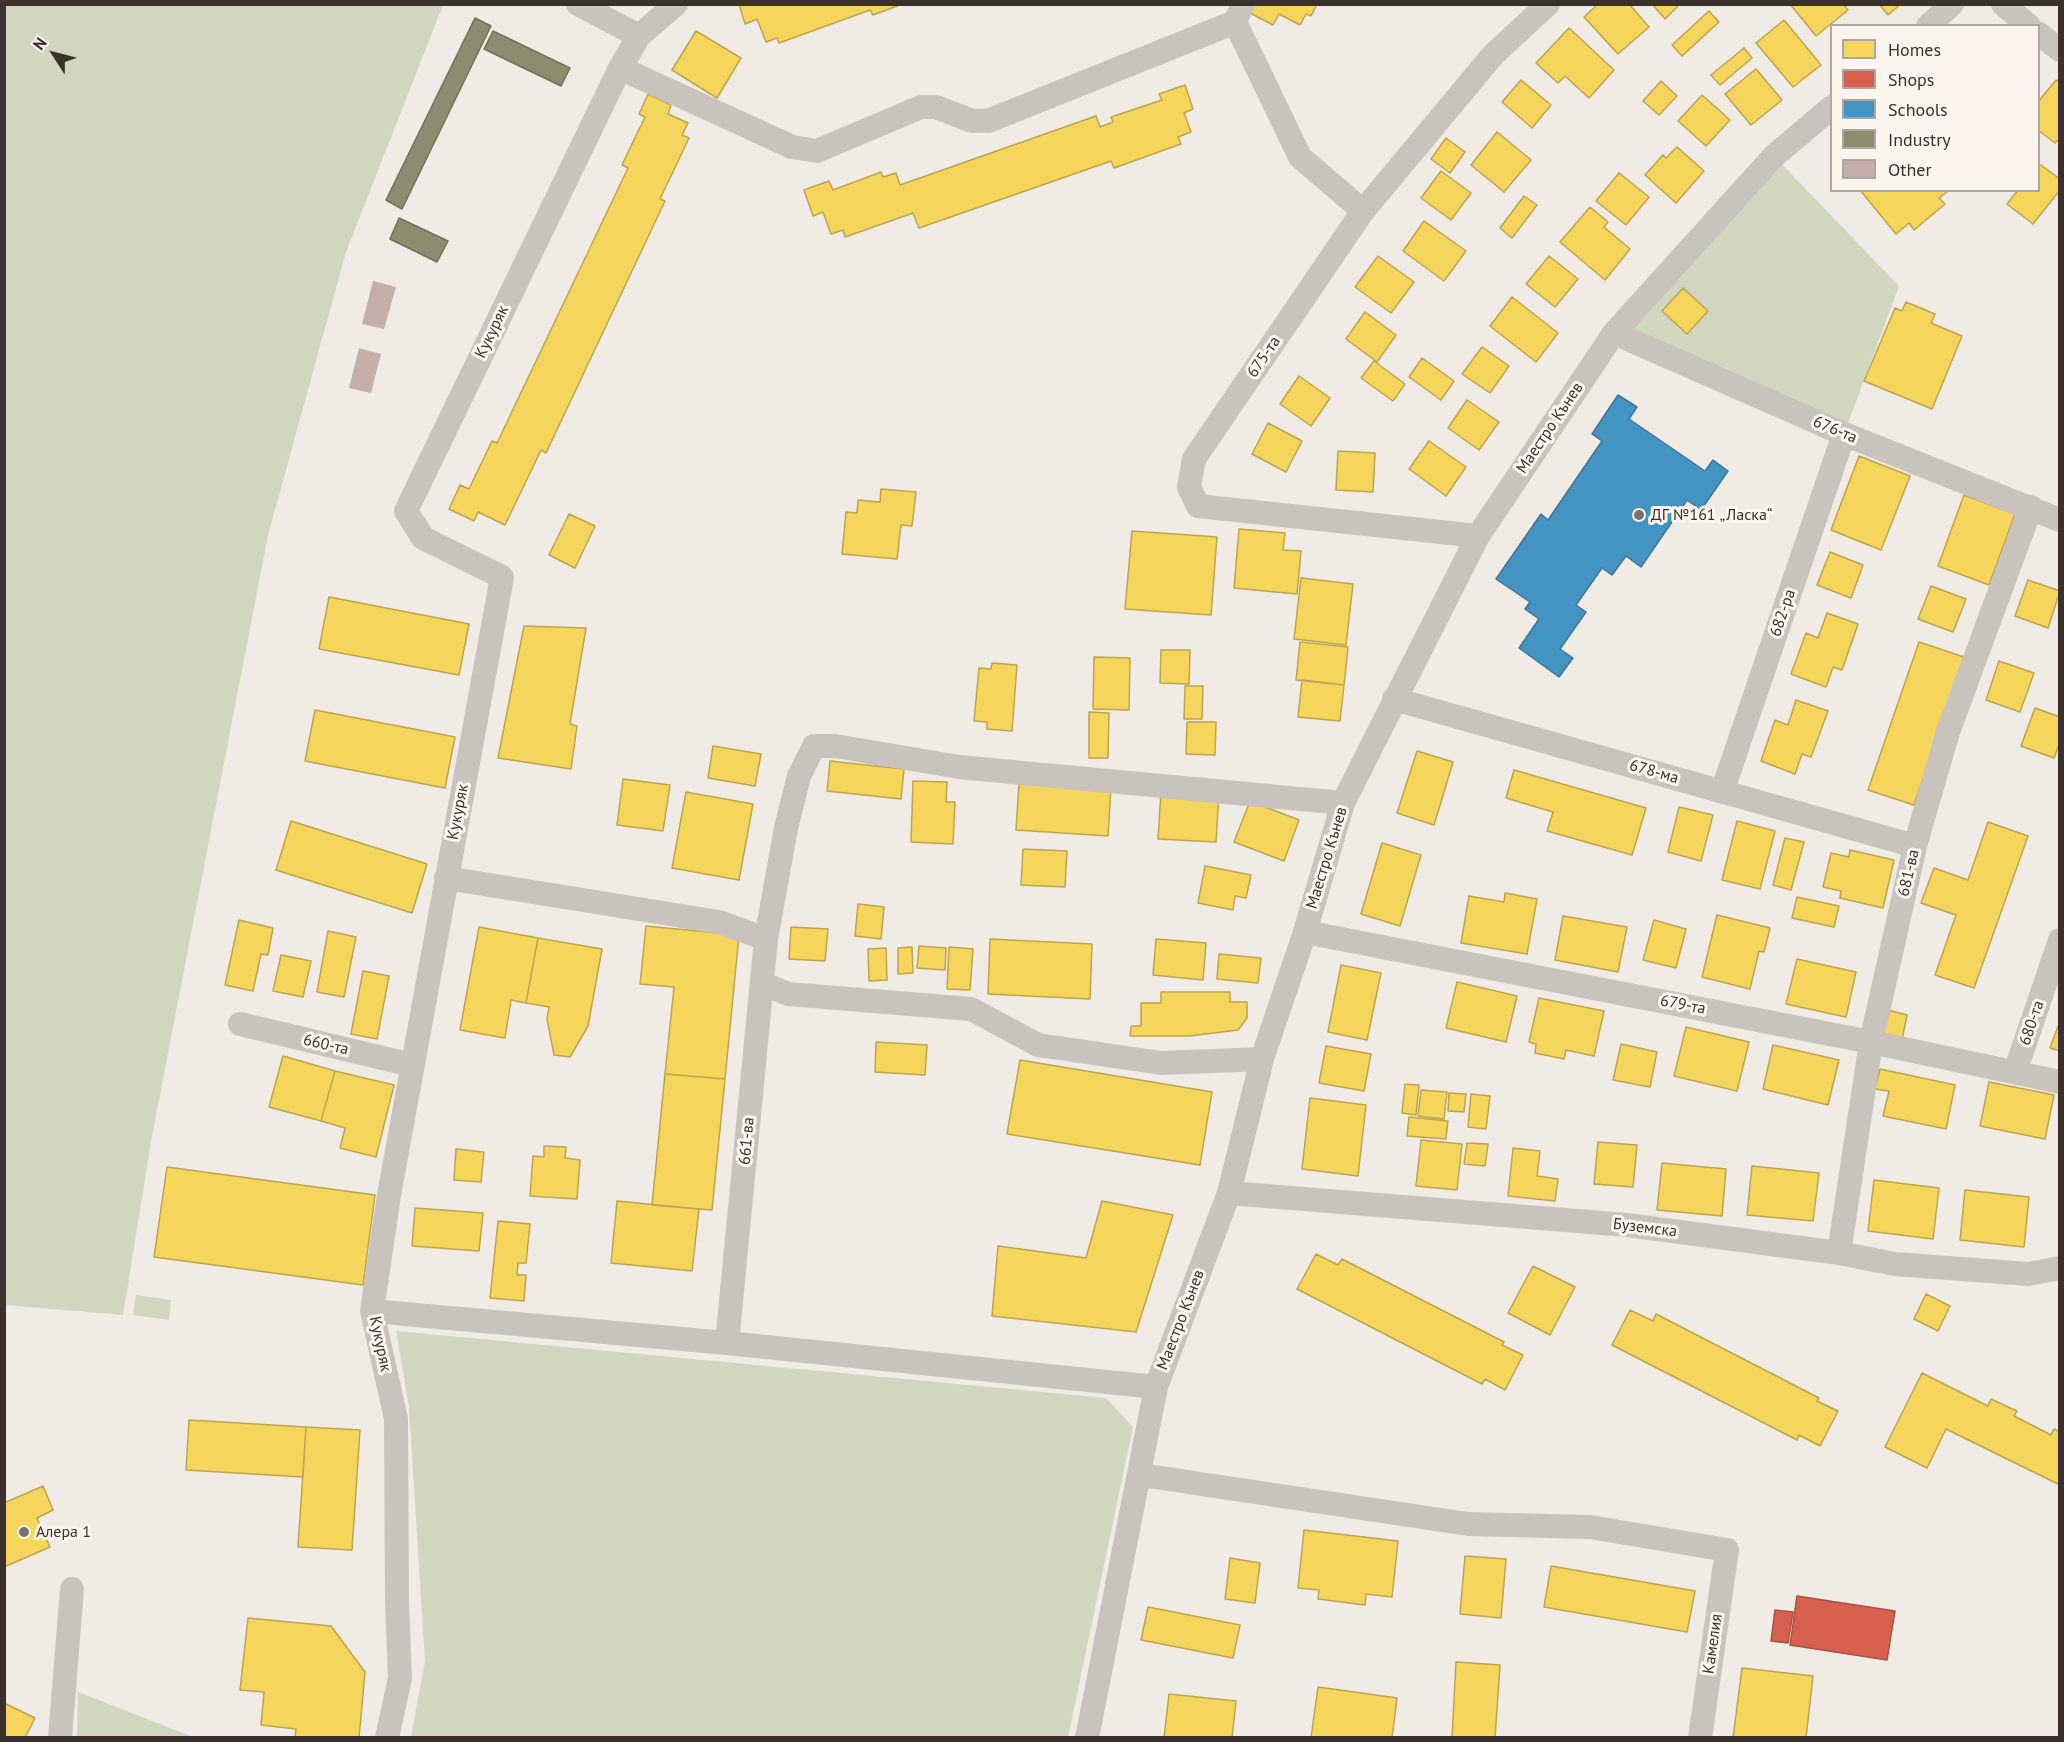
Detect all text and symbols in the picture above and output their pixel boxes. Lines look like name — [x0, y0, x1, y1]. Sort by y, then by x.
north arrow — [24, 24, 84, 84]
legend — [1830, 24, 2040, 192]
text: N — [28, 33, 51, 54]
text: Homes — [1888, 38, 1941, 61]
text: Shops — [1888, 68, 1934, 91]
text: Schools — [1888, 98, 1948, 121]
text: Industry — [1888, 128, 1951, 151]
text: Other — [1888, 158, 1932, 181]
street label: Кукуряк — [471, 303, 513, 361]
street label: 675-та — [1243, 333, 1285, 381]
street label: Маестро Кънев — [1512, 379, 1588, 477]
street label: 676-та — [1810, 412, 1860, 448]
place label: ДГ №161 „Ласка“ — [1651, 505, 1772, 525]
marker: ДГ №161 „Ласка“ — [1632, 508, 1646, 522]
street label: 682-ра — [1766, 587, 1800, 639]
street label: 678-ма — [1627, 756, 1681, 788]
street label: Кукуряк — [443, 783, 473, 841]
street label: Маестро Кънев — [1302, 805, 1352, 911]
street label: 681-ва — [1894, 848, 1924, 898]
street label: 679-та — [1659, 991, 1707, 1019]
street label: 680-та — [2015, 998, 2049, 1048]
street label: 660-та — [301, 1030, 351, 1060]
street label: 661-ва — [735, 1116, 759, 1166]
street label: Буземска — [1612, 1215, 1678, 1241]
street label: Маестро Кънев — [1153, 1267, 1209, 1373]
street label: Кукуряк — [365, 1315, 395, 1373]
place label: Алера 1 — [36, 1522, 91, 1542]
marker: Алера 1 — [17, 1525, 31, 1539]
street label: Камелия — [1699, 1613, 1727, 1675]

